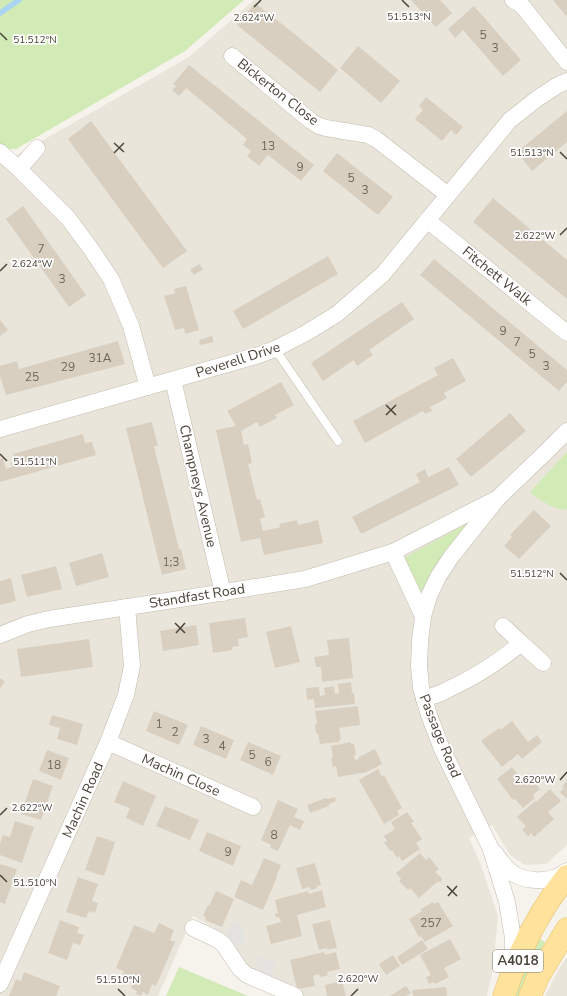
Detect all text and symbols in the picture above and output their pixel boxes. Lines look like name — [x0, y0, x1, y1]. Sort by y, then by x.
text: 51.513°N — [387, 10, 431, 24]
text: 2.624°W — [233, 11, 275, 25]
house number: 5 — [479, 27, 487, 43]
text: 51.512°N — [13, 33, 57, 47]
house number: 3 — [491, 40, 499, 56]
street label: Bickerton Close — [233, 54, 323, 130]
house number: 13 — [261, 138, 275, 154]
text: 51.513°N — [510, 146, 554, 160]
house number: 9 — [296, 159, 304, 175]
house number: 5 — [347, 170, 355, 186]
house number: 3 — [361, 182, 369, 198]
text: 2.622°W — [514, 229, 556, 243]
house number: 7 — [37, 241, 45, 257]
street label: Fitchett Walk — [458, 242, 536, 310]
text: 2.624°W — [11, 257, 53, 271]
house number: 3 — [58, 271, 66, 287]
house number: 9 — [499, 323, 507, 339]
house number: 7 — [513, 334, 521, 350]
street label: Peverell Drive — [193, 337, 283, 383]
house number: 5 — [528, 346, 536, 362]
house number: 31A — [88, 350, 112, 366]
house number: 3 — [542, 358, 550, 374]
house number: 29 — [61, 359, 75, 375]
house number: 25 — [25, 369, 39, 385]
street label: Champneys Avenue — [175, 423, 221, 549]
text: 51.511°N — [13, 455, 57, 469]
house number: 1;3 — [162, 554, 180, 570]
text: 51.512°N — [510, 567, 554, 581]
street label: Standfast Road — [148, 579, 246, 613]
street label: Passage Road — [415, 691, 465, 781]
house number: 1 — [155, 716, 163, 732]
house number: 2 — [171, 724, 179, 740]
house number: 3 — [202, 731, 210, 747]
house number: 4 — [218, 738, 226, 754]
house number: 5 — [248, 747, 256, 763]
street label: Machin Close — [139, 749, 223, 801]
house number: 6 — [264, 754, 272, 770]
house number: 18 — [47, 757, 61, 773]
street label: Machin Road — [58, 759, 108, 841]
text: 2.620°W — [514, 773, 556, 787]
text: 2.622°W — [11, 801, 53, 815]
house number: 8 — [270, 827, 278, 843]
house number: 9 — [224, 844, 232, 860]
text: 51.510°N — [13, 876, 57, 890]
house number: 257 — [420, 915, 442, 931]
road number: A4018 — [493, 950, 543, 972]
text: 2.620°W — [337, 972, 379, 986]
text: 51.510°N — [96, 973, 140, 987]

